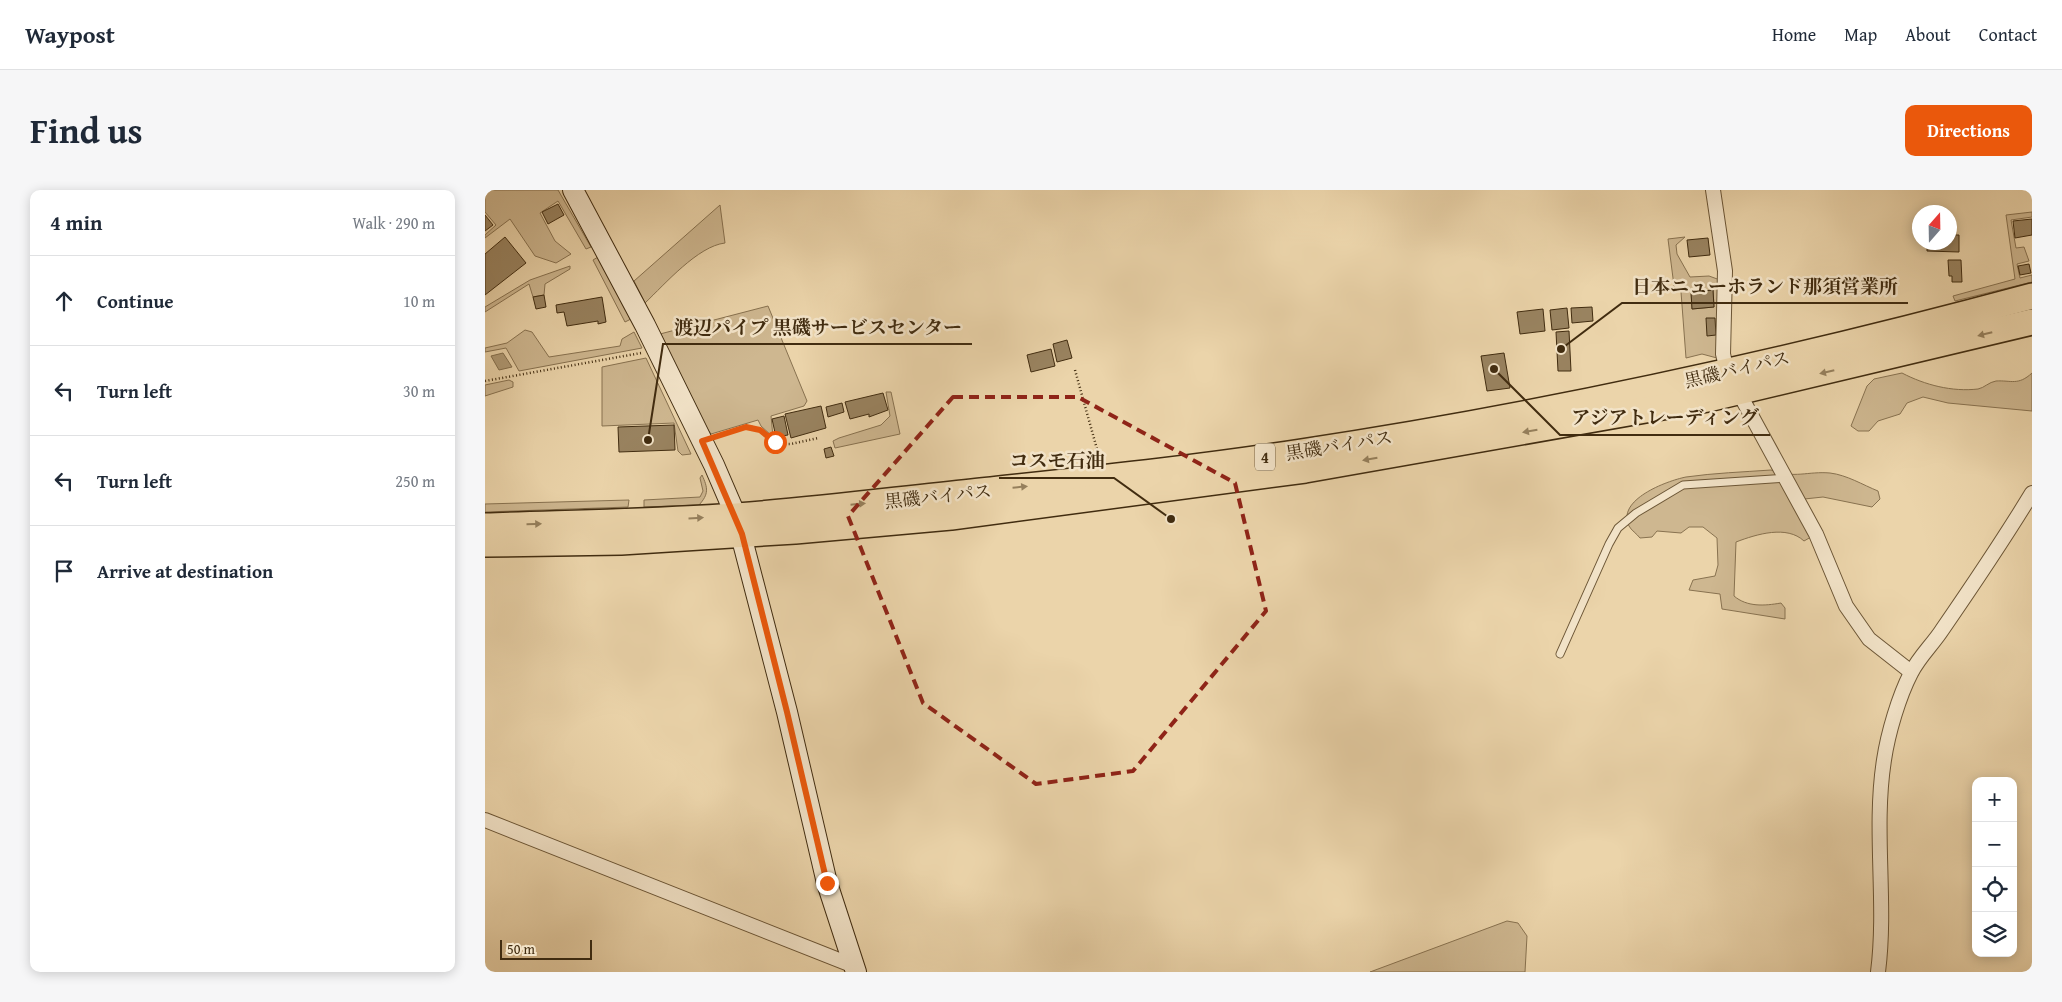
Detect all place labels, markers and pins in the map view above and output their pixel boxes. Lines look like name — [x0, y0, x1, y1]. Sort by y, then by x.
callout: 日本ニューホランド那須営業所 — [1622, 269, 1908, 303]
callout: 渡辺パイプ 黒磯サービスセンター — [663, 310, 972, 344]
callout: アジアトレーディング — [1560, 401, 1770, 435]
callout: コスモ石油 — [999, 444, 1114, 478]

